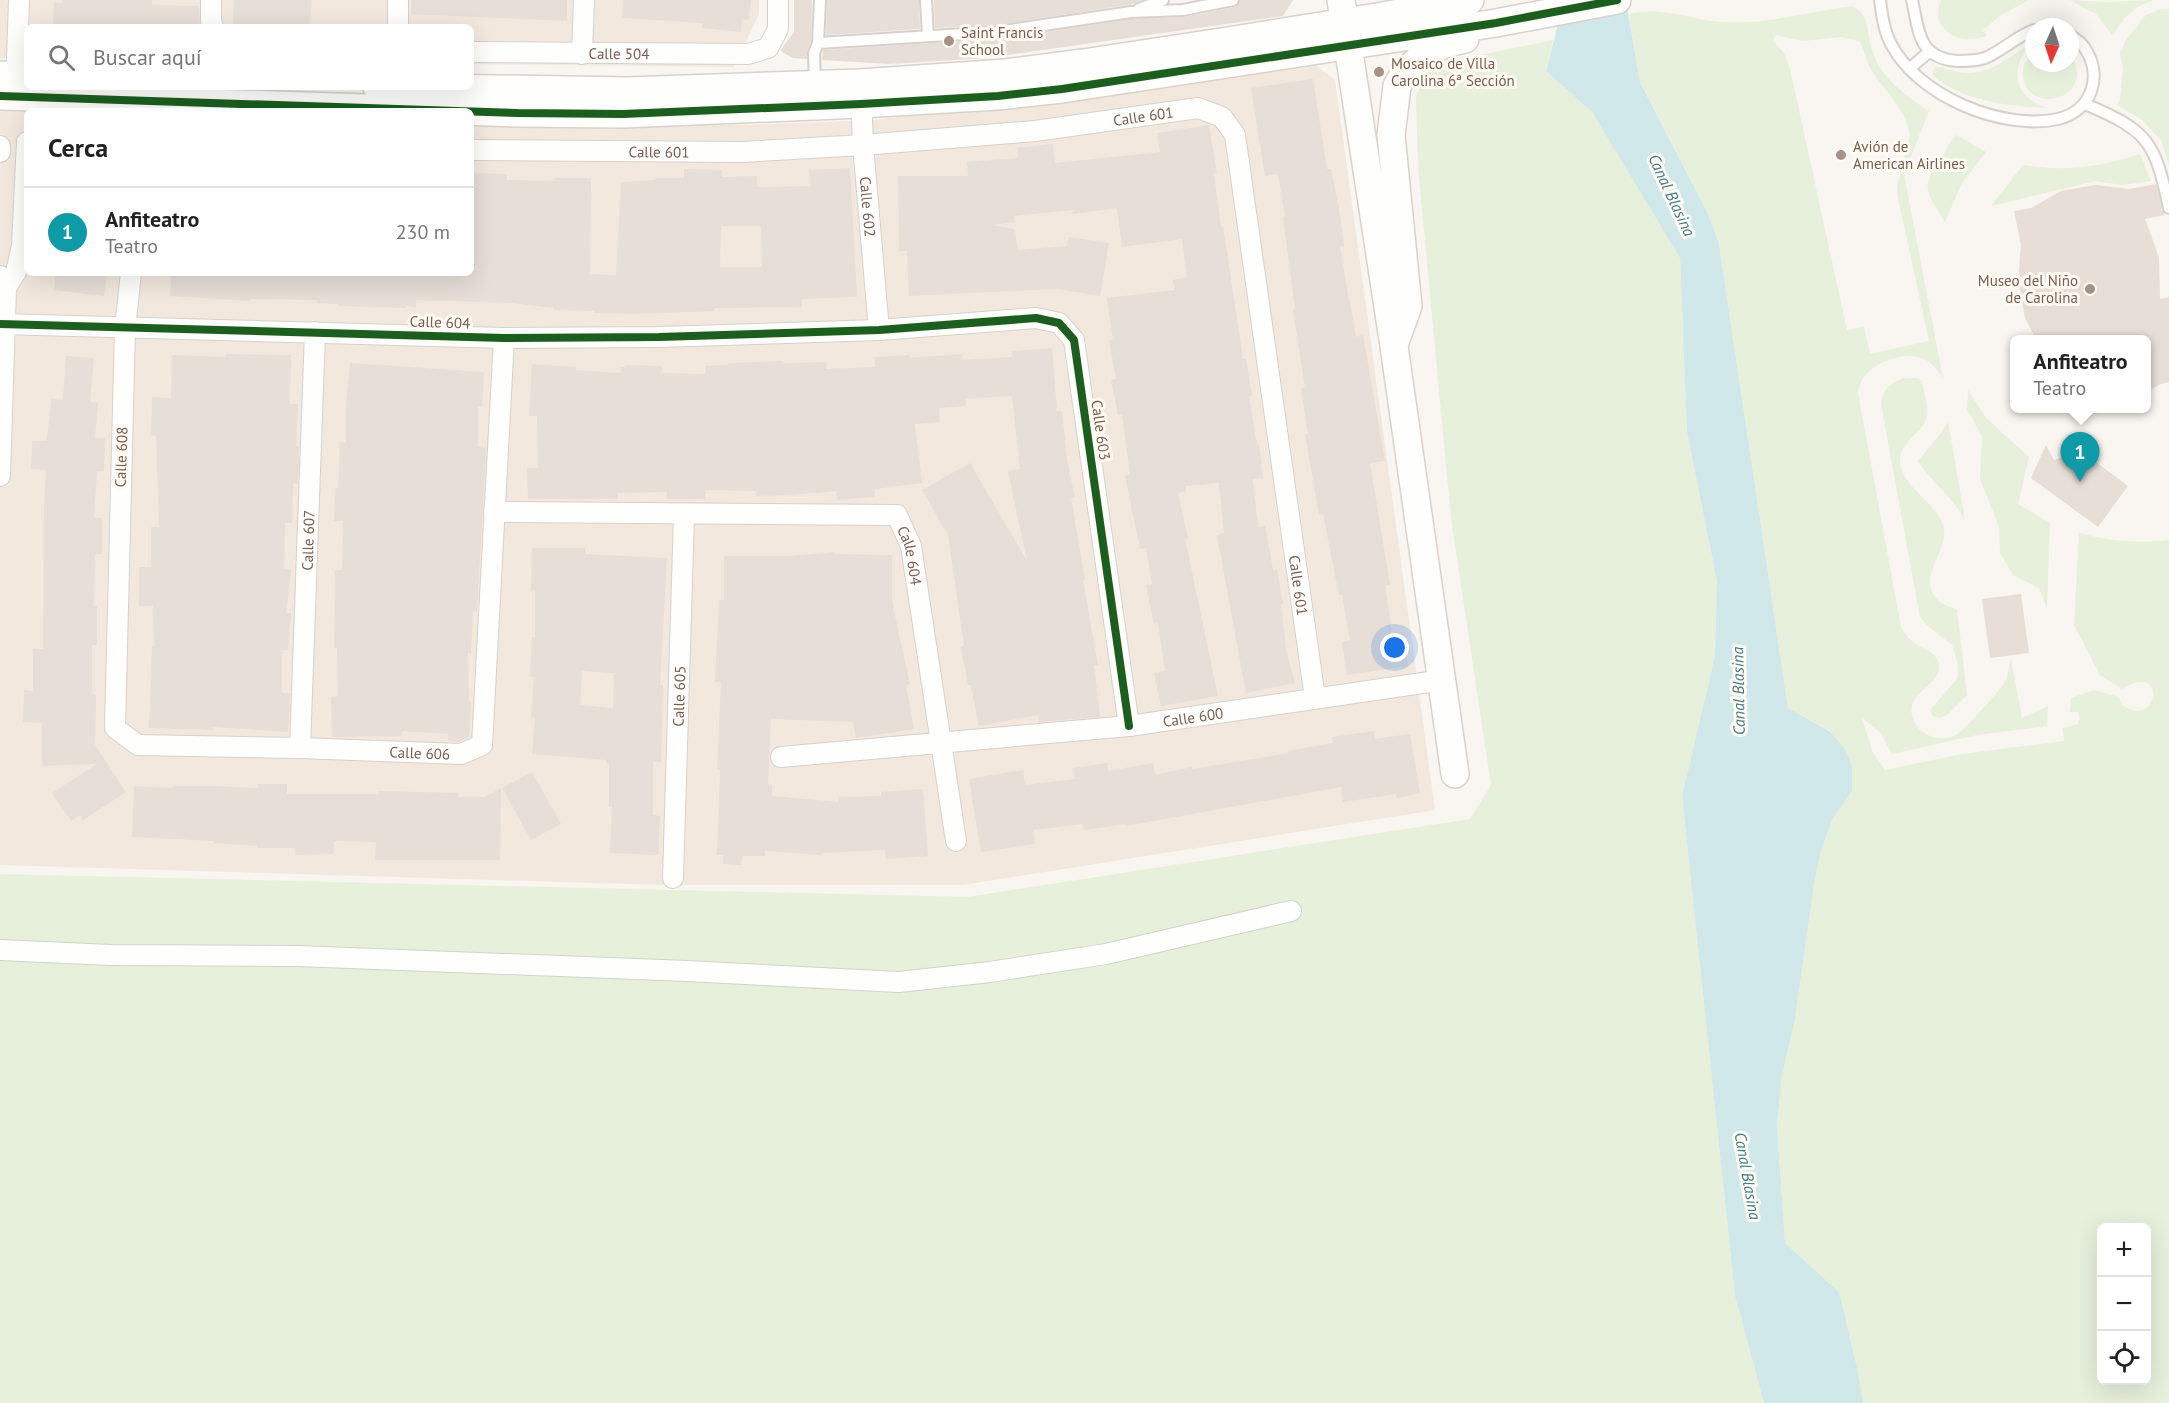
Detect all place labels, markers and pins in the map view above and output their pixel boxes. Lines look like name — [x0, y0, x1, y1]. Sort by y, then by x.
place label: Saint Francis School — [961, 23, 1043, 59]
marker: Saint Francis School — [942, 34, 956, 48]
place label: Mosaico de Villa Carolina 6ª Sección — [1391, 54, 1515, 90]
marker: Mosaico de Villa Carolina 6ª Sección — [1372, 65, 1386, 79]
place label: Avión de American Airlines — [1853, 137, 1965, 173]
marker: Avión de American Airlines — [1834, 148, 1848, 162]
place label: Museo del Niño de Carolina — [1978, 271, 2078, 307]
marker: Museo del Niño de Carolina — [2083, 282, 2097, 296]
pin: 1 — [2060, 432, 2100, 482]

